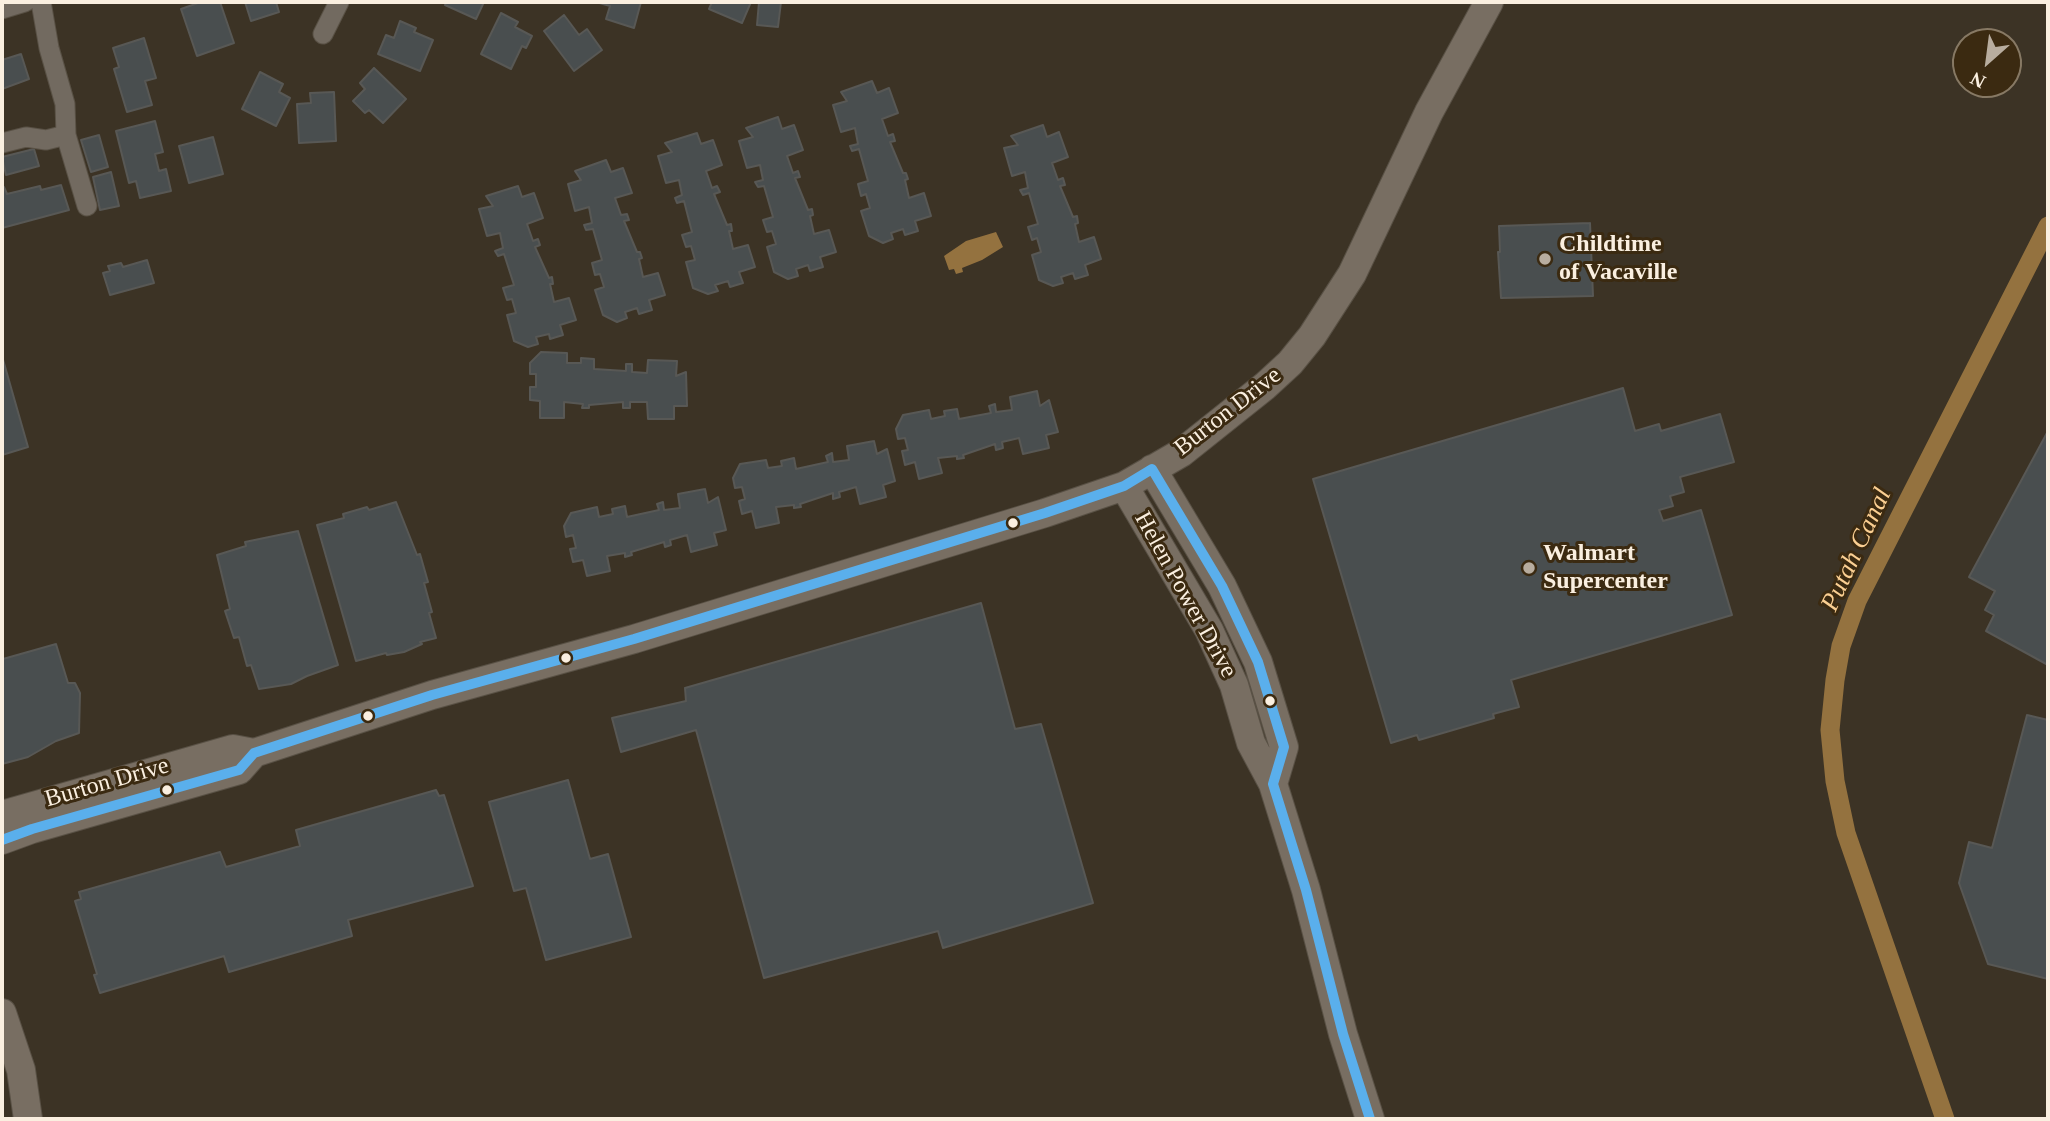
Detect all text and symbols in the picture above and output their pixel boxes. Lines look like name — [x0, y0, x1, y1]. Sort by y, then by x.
north arrow — [1952, 28, 2022, 98]
text: N — [1967, 68, 1989, 93]
place label: Childtime of Vacaville — [1559, 231, 1677, 287]
marker: Childtime of Vacaville — [1537, 251, 1553, 267]
street label: Burton Drive — [1169, 361, 1287, 463]
water label: Putah Canal — [1815, 484, 1899, 616]
street label: Helen Power Drive — [1127, 507, 1243, 683]
unlabelled marker — [1006, 516, 1020, 530]
place label: Walmart Supercenter — [1543, 540, 1668, 596]
marker: Walmart Supercenter — [1521, 560, 1537, 576]
unlabelled marker — [559, 651, 573, 665]
unlabelled marker — [1263, 694, 1277, 708]
unlabelled marker — [361, 709, 375, 723]
street label: Burton Drive — [42, 752, 172, 814]
unlabelled marker — [160, 783, 174, 797]

